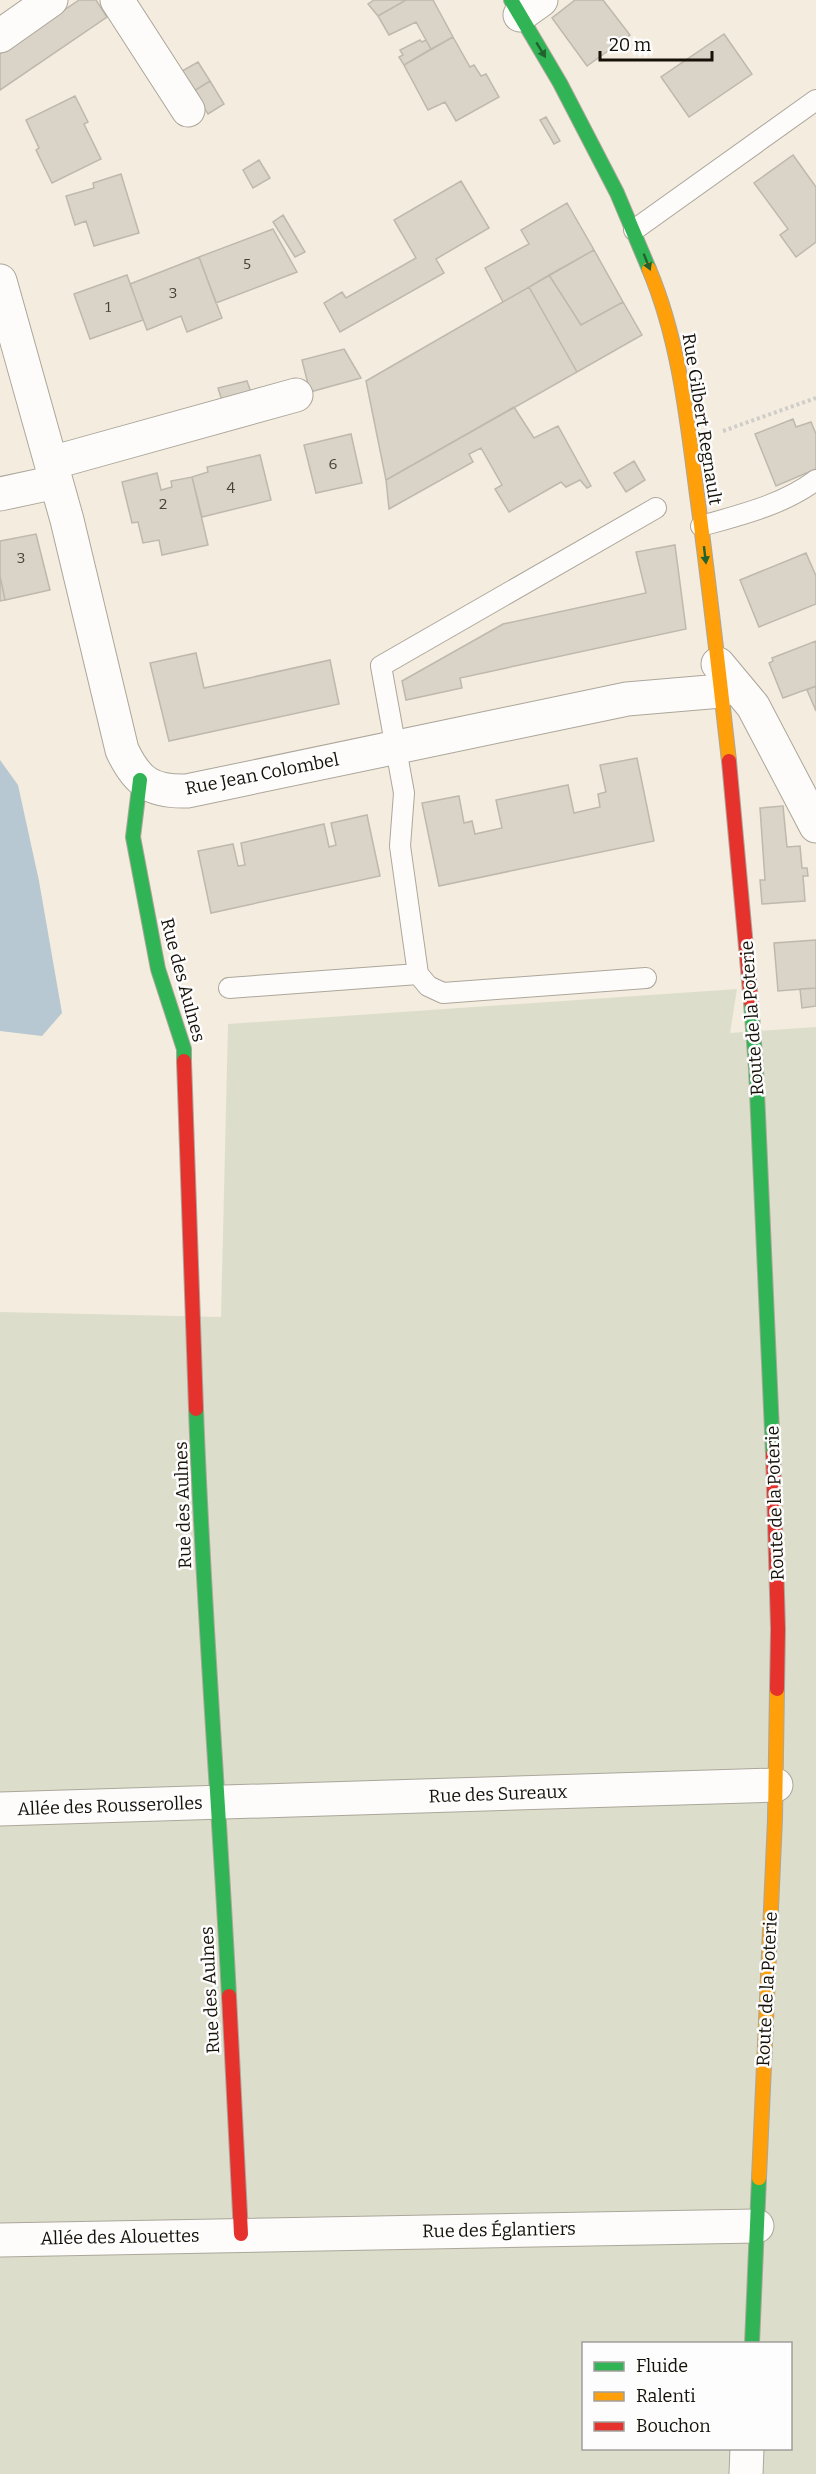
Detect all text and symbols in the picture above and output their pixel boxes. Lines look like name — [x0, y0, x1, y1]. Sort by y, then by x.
scale bar — [600, 24, 712, 62]
text: 20 m — [609, 34, 651, 56]
one-way arrow — [536, 42, 546, 59]
one-way arrow — [643, 253, 652, 271]
house number: 5 — [243, 255, 251, 273]
house number: 3 — [169, 284, 177, 302]
house number: 1 — [105, 298, 111, 316]
street label: Rue Gilbert Regnault — [678, 332, 727, 507]
house number: 6 — [329, 455, 338, 473]
house number: 4 — [227, 479, 236, 497]
house number: 2 — [159, 495, 167, 513]
one-way arrow — [700, 546, 709, 565]
house number: 3 — [17, 549, 25, 567]
street label: Rue Jean Colombel — [183, 748, 341, 800]
street label: Rue des Aulnes — [156, 916, 210, 1044]
street label: Route de la Poterie — [736, 940, 768, 1096]
street label: Route de la Poterie — [761, 1425, 789, 1581]
street label: Rue des Aulnes — [170, 1441, 196, 1569]
street label: Rue des Sureaux — [428, 1781, 568, 1807]
street label: Allée des Rousserolles — [17, 1792, 203, 1820]
street label: Route de la Poterie — [752, 1911, 782, 2067]
street label: Rue des Aulnes — [196, 1926, 224, 2054]
street label: Rue des Églantiers — [422, 2217, 576, 2242]
street label: Allée des Alouettes — [40, 2225, 200, 2249]
legend — [582, 2342, 792, 2450]
text: Fluide — [636, 2355, 688, 2377]
text: Ralenti — [636, 2385, 696, 2407]
text: Bouchon — [636, 2415, 711, 2437]

